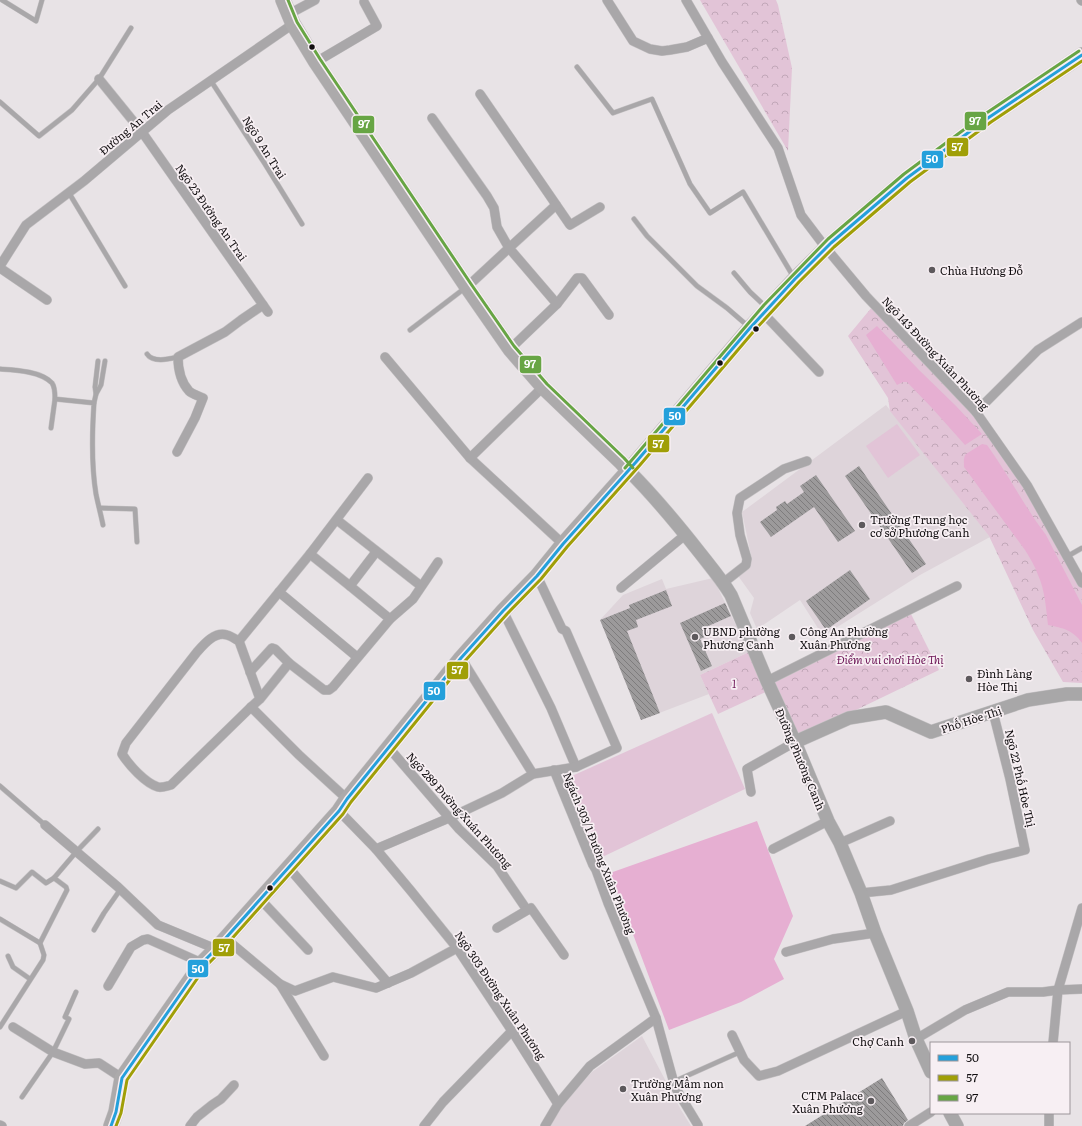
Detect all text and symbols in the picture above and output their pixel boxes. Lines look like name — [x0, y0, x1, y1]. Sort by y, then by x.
unlabelled marker — [307, 42, 317, 52]
street label: Đường An Trai — [95, 96, 165, 158]
line badge: 97 — [964, 111, 987, 131]
text: 97 — [969, 112, 981, 128]
street label: Ngõ 9 An Trai — [239, 113, 291, 182]
line badge: 97 — [352, 115, 375, 134]
text: 97 — [358, 115, 370, 131]
line badge: 57 — [946, 137, 969, 157]
text: 57 — [951, 138, 963, 154]
line badge: 50 — [921, 150, 944, 169]
text: 50 — [926, 150, 939, 166]
street label: Ngõ 23 Đường An Trai — [172, 160, 252, 264]
place label: Chùa Hương Đỗ — [940, 262, 1023, 278]
marker: Chùa Hương Đỗ — [927, 265, 937, 275]
street label: Ngõ 143 Đường Xuân Phương — [879, 293, 994, 414]
unlabelled marker — [751, 324, 761, 334]
line badge: 97 — [519, 355, 542, 374]
text: 97 — [524, 355, 536, 371]
unlabelled marker — [715, 358, 725, 368]
line badge: 50 — [663, 407, 686, 426]
text: 50 — [669, 407, 682, 423]
line badge: 57 — [647, 434, 670, 453]
text: 57 — [652, 435, 664, 451]
place label: Trường Trung học cơ sở Phương Canh — [870, 511, 969, 540]
marker: Trường Trung học cơ sở Phương Canh — [857, 520, 867, 530]
place label: UBND phường Phương Canh — [703, 623, 781, 652]
place label: Công An Phường Xuân Phương — [800, 623, 889, 652]
marker: UBND phường Phương Canh — [690, 632, 700, 642]
marker: Công An Phường Xuân Phương — [787, 632, 797, 642]
park label: Điểm vui chơi Hòe Thị — [836, 651, 944, 667]
line badge: 57 — [446, 661, 469, 680]
text: 57 — [451, 661, 463, 677]
place label: Đình Làng Hòe Thị — [977, 665, 1033, 694]
marker: Đình Làng Hòe Thị — [964, 674, 974, 684]
park label: 1 — [732, 675, 736, 691]
line badge: 50 — [423, 681, 446, 701]
text: 50 — [428, 682, 441, 698]
street label: Phố Hòe Thị — [938, 702, 1004, 736]
street label: Đường Phương Canh — [772, 706, 830, 812]
street label: Ngõ 22 Phố Hòe Thị — [1002, 728, 1040, 829]
street label: Ngõ 289 Đường Xuân Phương — [403, 748, 517, 872]
street label: Ngách 303/1 Đường Xuân Phương — [560, 770, 640, 937]
unlabelled marker — [265, 883, 275, 893]
street label: Ngõ 303 Đường Xuân Phương — [452, 927, 551, 1063]
line badge: 57 — [212, 938, 235, 957]
text: 57 — [218, 939, 230, 955]
line badge: 50 — [187, 959, 209, 978]
text: 50 — [192, 960, 205, 976]
place label: Chợ Canh — [852, 1033, 904, 1049]
marker: Chợ Canh — [907, 1036, 917, 1046]
legend — [930, 1042, 1070, 1114]
text: 50 — [966, 1048, 979, 1066]
text: 57 — [966, 1068, 978, 1086]
place label: Trường Mầm non Xuân Phương — [631, 1075, 724, 1104]
marker: Trường Mầm non Xuân Phương — [618, 1084, 628, 1094]
place label: CTM Palace Xuân Phương — [792, 1087, 864, 1116]
text: 97 — [966, 1088, 978, 1106]
marker: CTM Palace Xuân Phương — [866, 1096, 876, 1106]

